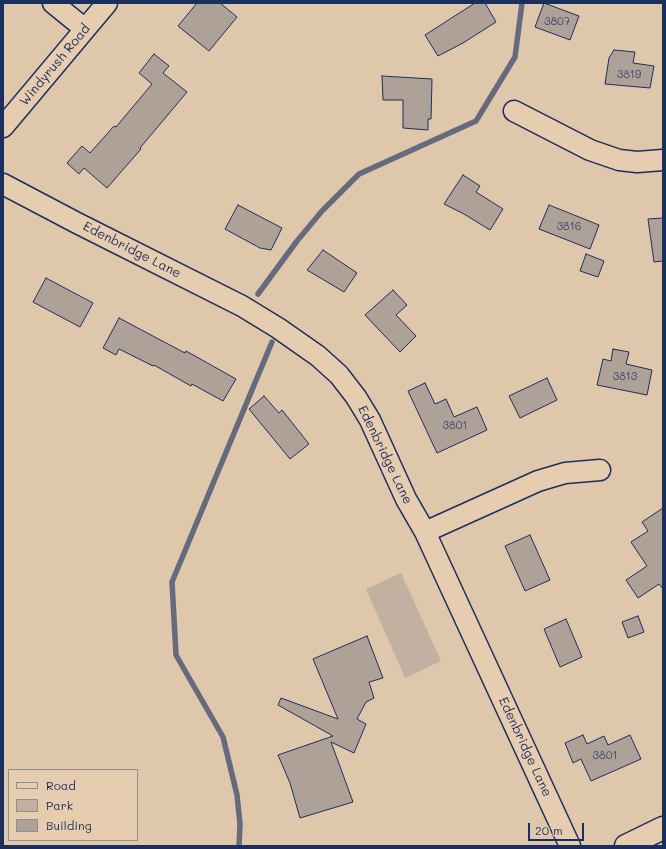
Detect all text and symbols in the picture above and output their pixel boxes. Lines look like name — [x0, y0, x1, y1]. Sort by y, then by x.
house number: 3807 — [544, 15, 570, 29]
street label: Windyrush Road — [16, 21, 94, 109]
house number: 3819 — [617, 68, 641, 82]
street label: Edenbridge Lane — [80, 219, 184, 281]
house number: 3816 — [557, 220, 581, 234]
house number: 3813 — [613, 370, 637, 384]
street label: Edenbridge Lane — [354, 403, 416, 507]
house number: 3801 — [443, 419, 467, 433]
street label: Edenbridge Lane — [495, 695, 555, 799]
house number: 3801 — [593, 749, 617, 763]
legend — [8, 769, 138, 841]
text: Road — [46, 777, 76, 793]
text: Park — [46, 797, 73, 813]
scale bar — [530, 815, 586, 841]
text: Building — [46, 817, 92, 833]
text: 20 m — [535, 822, 563, 838]

